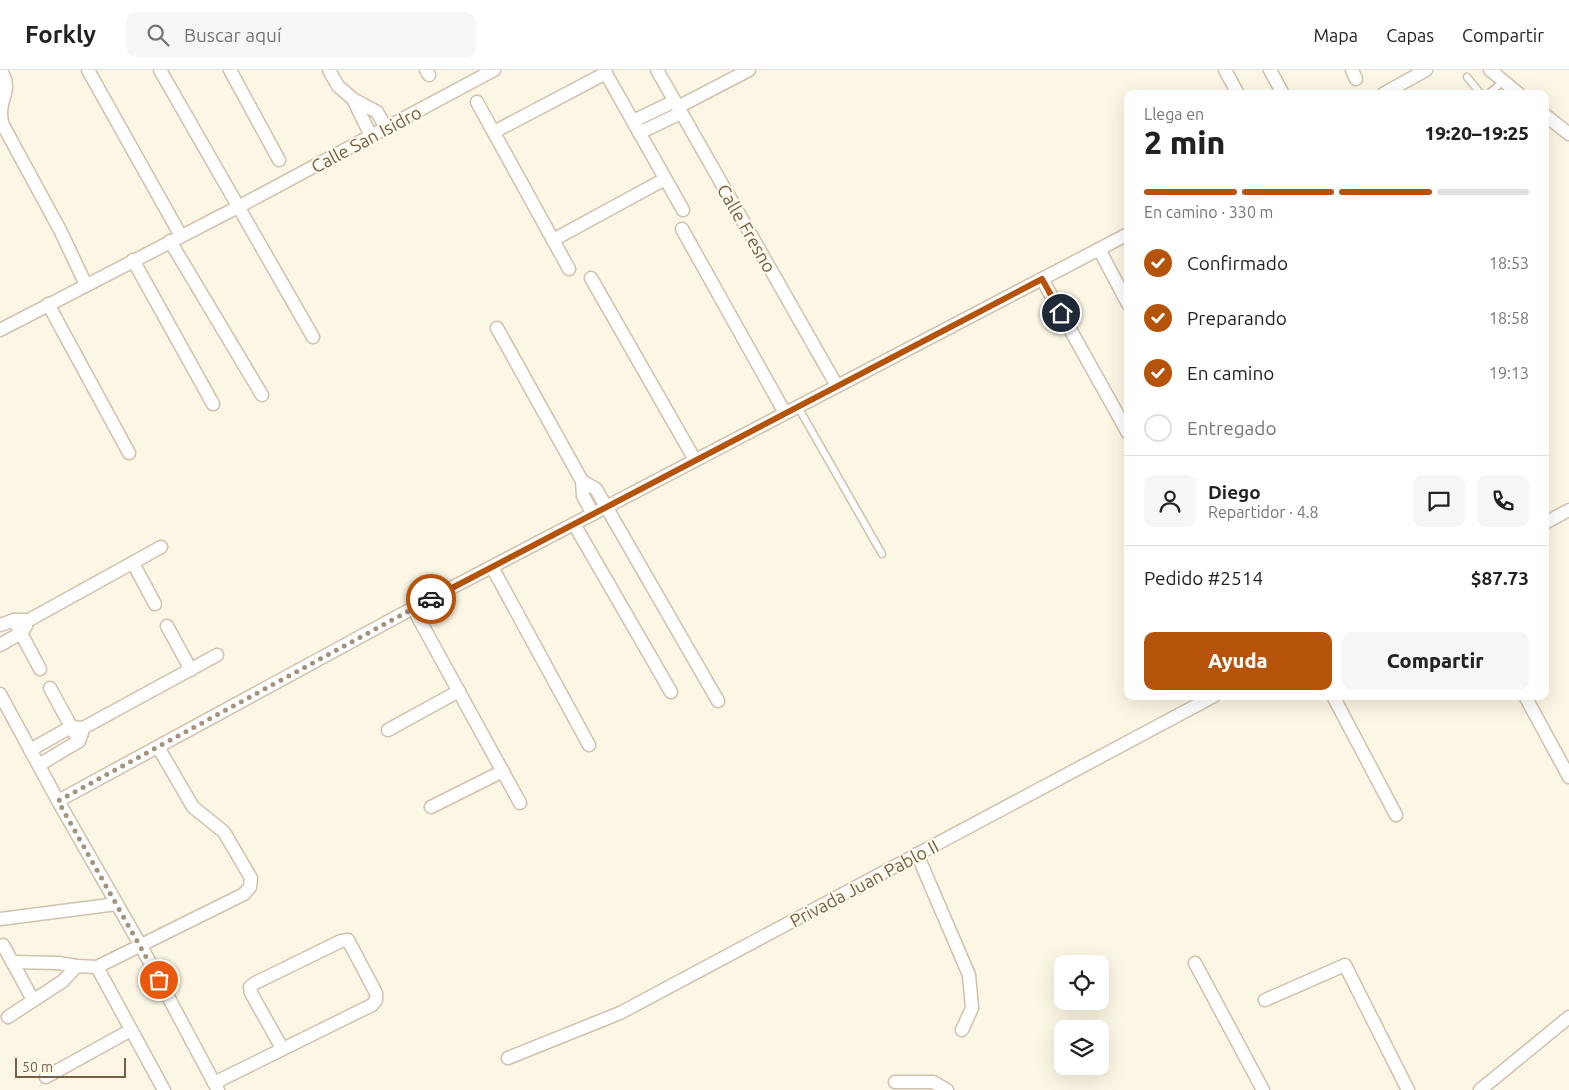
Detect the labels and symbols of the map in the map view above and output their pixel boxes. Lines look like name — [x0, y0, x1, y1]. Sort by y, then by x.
street label: Calle San Isidro — [308, 102, 424, 176]
street label: Calle Fresno — [714, 180, 780, 276]
pin — [1040, 292, 1082, 334]
courier — [406, 574, 456, 624]
street label: Privada Juan Pablo II — [786, 835, 942, 931]
pin — [138, 959, 180, 1001]
scale bar — [15, 1055, 126, 1078]

